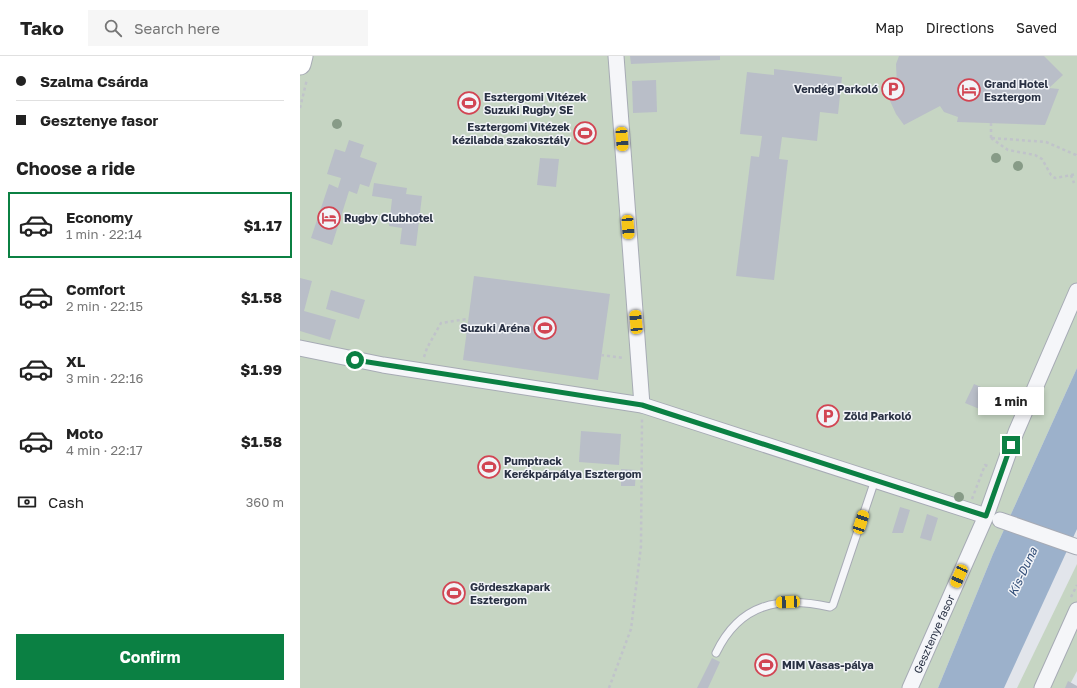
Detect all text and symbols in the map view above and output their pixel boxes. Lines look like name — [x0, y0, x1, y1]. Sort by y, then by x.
search box — [88, 10, 368, 46]
text: Tako — [20, 16, 64, 39]
icon: search — [102, 17, 124, 39]
text: Search here — [134, 19, 220, 37]
text: Map — [875, 19, 904, 36]
text: Directions — [926, 19, 994, 36]
text: Saved — [1016, 19, 1057, 36]
text: Szalma Csárda — [40, 72, 148, 90]
parking icon: Vendég Parkoló — [880, 76, 906, 102]
hotel icon: Grand Hotel Esztergom — [956, 77, 982, 103]
place label: Grand Hotel Esztergom — [984, 77, 1049, 103]
place label: Vendég Parkoló — [794, 82, 878, 95]
sports icon: Esztergomi Vitézek Suzuki Rugby SE — [456, 90, 482, 116]
place label: Esztergomi Vitézek Suzuki Rugby SE — [484, 90, 587, 116]
text: Gesztenye fasor — [40, 111, 158, 129]
place label: Esztergomi Vitézek kézilabda szakosztály — [452, 120, 571, 146]
sports icon: Esztergomi Vitézek kézilabda szakosztály — [572, 120, 598, 146]
car — [615, 127, 629, 151]
text: Choose a ride — [16, 157, 135, 179]
hotel icon: Rugby Clubhotel — [316, 205, 342, 231]
icon: car — [18, 207, 54, 243]
text: Economy — [66, 208, 133, 226]
place label: Rugby Clubhotel — [344, 211, 434, 224]
car — [621, 215, 635, 239]
text: $1.17 — [244, 216, 282, 234]
text: 1 min · 22:14 — [66, 226, 142, 242]
icon: car — [18, 279, 54, 315]
text: Comfort — [66, 280, 125, 298]
text: $1.58 — [241, 288, 282, 306]
text: 2 min · 22:15 — [66, 298, 143, 314]
car — [629, 310, 643, 334]
sports icon: Suzuki Aréna — [532, 315, 558, 341]
place label: Suzuki Aréna — [460, 321, 530, 334]
icon: car — [18, 351, 54, 387]
route start — [346, 351, 364, 369]
text: XL — [66, 352, 85, 370]
text: $1.99 — [240, 360, 282, 378]
text: 3 min · 22:16 — [66, 370, 143, 386]
callout: 1 min — [978, 387, 1044, 415]
text: 1 min — [995, 393, 1027, 409]
parking icon: Zöld Parkoló — [815, 403, 841, 429]
place label: Zöld Parkoló — [844, 409, 912, 422]
icon: car — [18, 423, 54, 459]
text: Moto — [66, 424, 103, 442]
text: $1.58 — [241, 432, 282, 450]
route end — [1002, 436, 1020, 454]
text: 4 min · 22:17 — [66, 442, 143, 458]
sports icon: Pumptrack Kerékpárpálya Esztergom — [476, 454, 502, 480]
place label: Pumptrack Kerékpárpálya Esztergom — [504, 454, 642, 480]
icon: cash — [16, 491, 38, 513]
text: Cash — [48, 493, 84, 511]
text: 360 m — [246, 494, 284, 510]
car — [852, 509, 870, 535]
water label: Kis-Duna — [1005, 544, 1041, 599]
car — [949, 563, 969, 589]
sports icon: Gördeszkapark Esztergom — [441, 580, 467, 606]
place label: Gördeszkapark Esztergom — [470, 580, 551, 606]
street label: Gesztenye fasor — [910, 592, 957, 675]
car — [776, 595, 800, 609]
button: Confirm — [16, 634, 284, 680]
sports icon: MIM Vasas-pálya — [753, 652, 779, 678]
place label: MIM Vasas-pálya — [782, 658, 874, 671]

